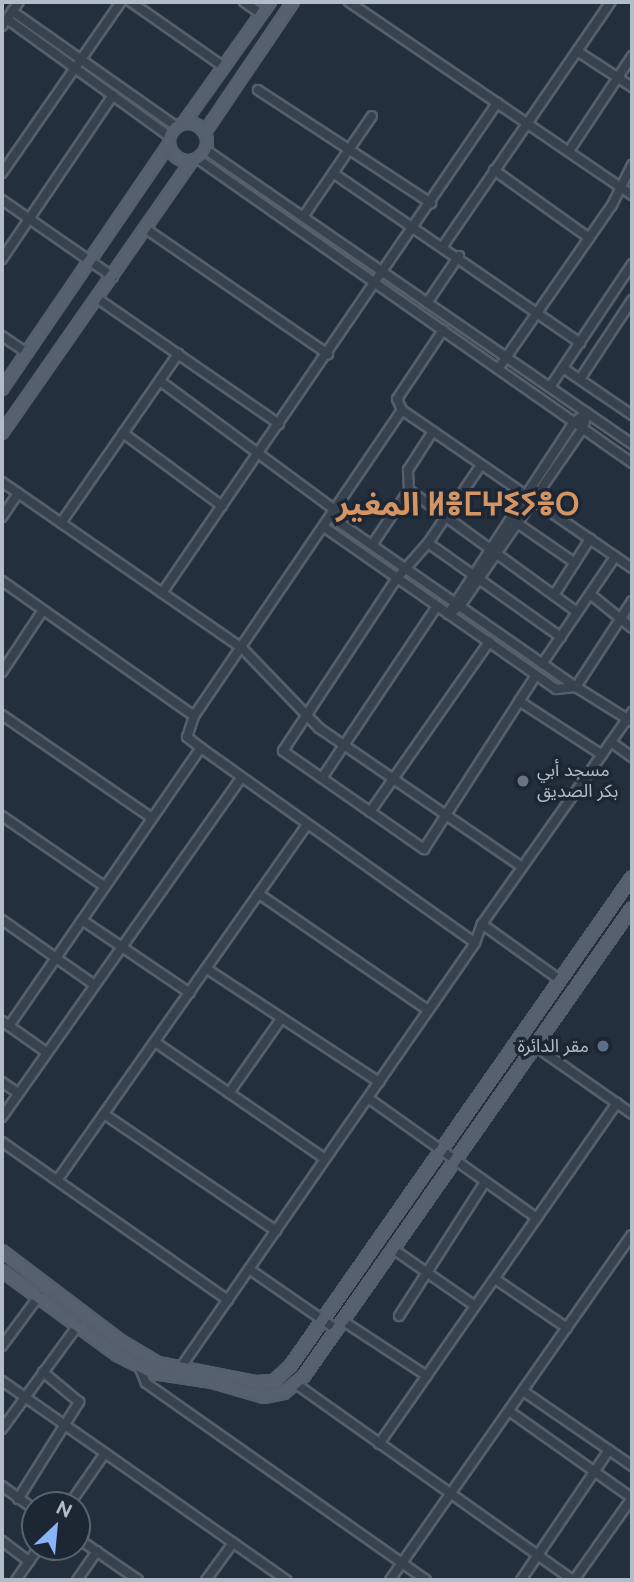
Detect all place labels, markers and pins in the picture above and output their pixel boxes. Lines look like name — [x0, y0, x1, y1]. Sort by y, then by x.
place label: مسجد أبي بكر الصديق — [537, 760, 618, 802]
marker: مسجد أبي بكر الصديق — [515, 773, 531, 789]
place label: مقر الدائرة — [518, 1035, 589, 1057]
marker: مقر الدائرة — [595, 1038, 611, 1054]

